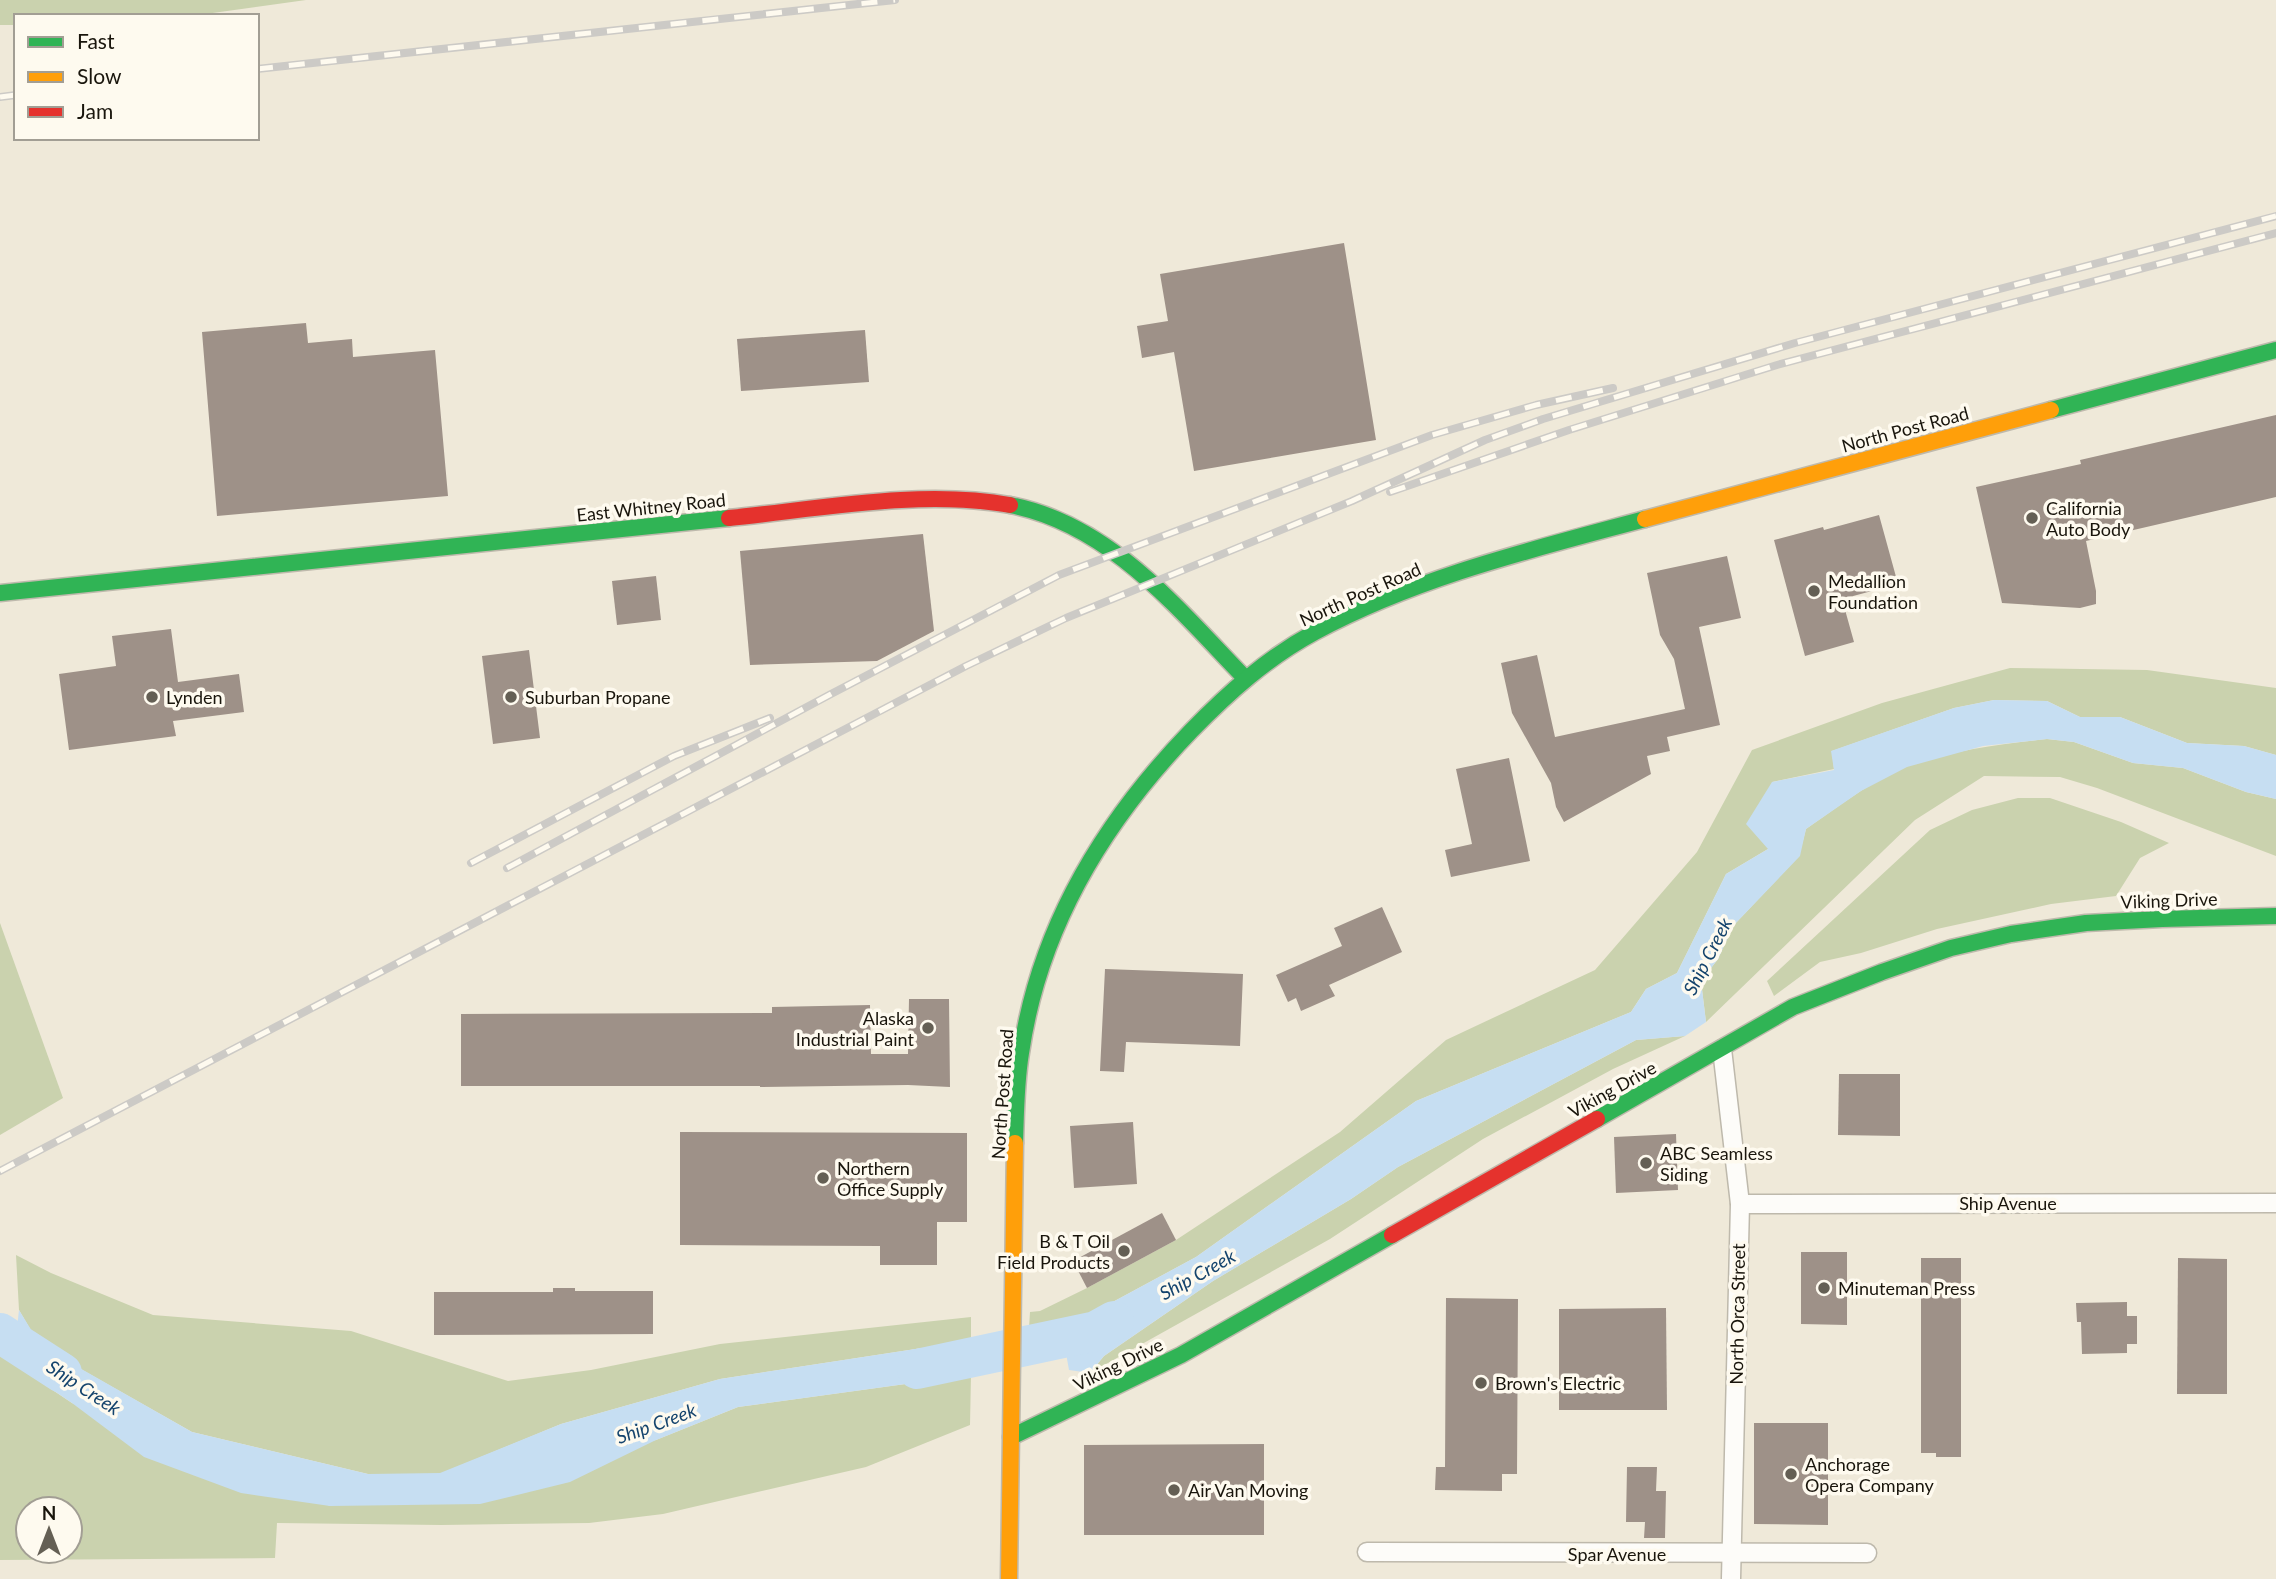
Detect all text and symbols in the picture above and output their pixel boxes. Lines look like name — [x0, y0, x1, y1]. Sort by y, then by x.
legend — [14, 14, 259, 140]
text: Fast — [77, 28, 115, 53]
text: Slow — [77, 63, 122, 88]
text: Jam — [77, 98, 113, 123]
street label: North Post Road — [1839, 401, 1971, 457]
street label: East Whitney Road — [575, 488, 727, 526]
place label: California Auto Body — [2046, 497, 2131, 540]
marker: California Auto Body — [2024, 510, 2040, 526]
street label: North Post Road — [1296, 557, 1424, 631]
place label: Medallion Foundation — [1828, 570, 1918, 613]
marker: Medallion Foundation — [1806, 583, 1822, 599]
place label: Lynden — [166, 686, 223, 708]
place label: Suburban Propane — [525, 686, 671, 708]
marker: Lynden — [144, 689, 160, 705]
marker: Suburban Propane — [503, 689, 519, 705]
street label: Viking Drive — [2120, 887, 2218, 913]
water label: Ship Creek — [1678, 913, 1737, 998]
place label: Alaska Industrial Paint — [796, 1007, 915, 1050]
marker: Alaska Industrial Paint — [920, 1020, 936, 1036]
street label: North Post Road — [986, 1028, 1018, 1160]
street label: Viking Drive — [1564, 1056, 1660, 1122]
place label: ABC Seamless Siding — [1660, 1142, 1773, 1185]
marker: ABC Seamless Siding — [1638, 1155, 1654, 1171]
place label: Northern Office Supply — [837, 1157, 944, 1200]
marker: Northern Office Supply — [815, 1170, 831, 1186]
street label: Ship Avenue — [1959, 1192, 2057, 1214]
place label: B & T Oil Field Products — [997, 1230, 1110, 1273]
marker: B & T Oil Field Products — [1116, 1243, 1132, 1259]
water label: Ship Creek — [1155, 1243, 1240, 1304]
street label: North Orca Street — [1725, 1243, 1749, 1385]
place label: Minuteman Press — [1838, 1277, 1975, 1299]
marker: Minuteman Press — [1816, 1280, 1832, 1296]
street label: Viking Drive — [1070, 1333, 1166, 1395]
water label: Ship Creek — [43, 1355, 126, 1420]
place label: Brown's Electric — [1495, 1372, 1622, 1394]
marker: Brown's Electric — [1473, 1375, 1489, 1391]
water label: Ship Creek — [613, 1398, 700, 1448]
place label: Anchorage Opera Company — [1805, 1453, 1934, 1496]
marker: Anchorage Opera Company — [1783, 1466, 1799, 1482]
place label: Air Van Moving — [1188, 1479, 1308, 1501]
marker: Air Van Moving — [1166, 1482, 1182, 1498]
north arrow — [14, 1495, 84, 1565]
text: N — [42, 1501, 56, 1524]
street label: Spar Avenue — [1568, 1543, 1666, 1565]

